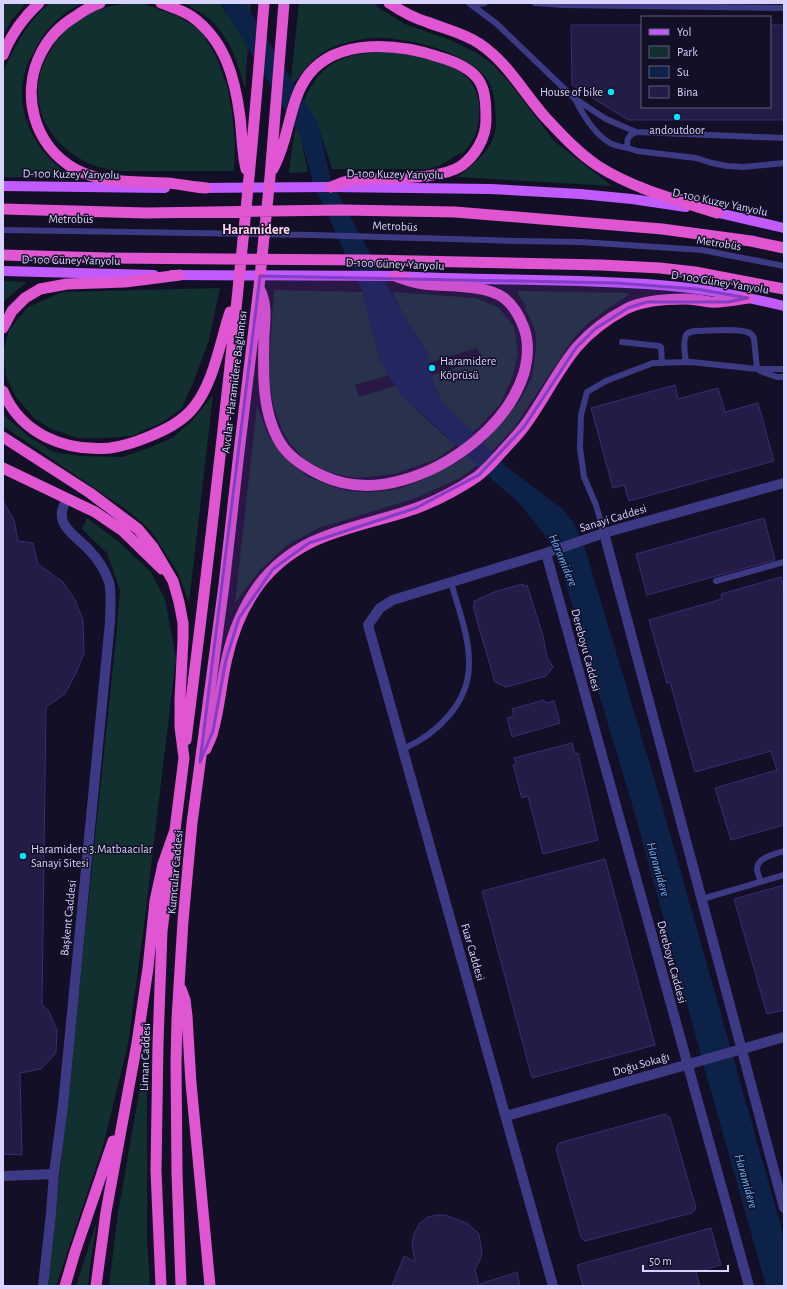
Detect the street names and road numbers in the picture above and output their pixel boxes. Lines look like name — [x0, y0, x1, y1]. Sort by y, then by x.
street label: D-100 Kuzey Yanyolu — [22, 167, 120, 182]
street label: D-100 Kuzey Yanyolu — [346, 167, 444, 182]
street label: D-100 Kuzey Yanyolu — [671, 186, 769, 219]
street label: Metrobüs — [48, 213, 94, 225]
street label: Metrobüs — [372, 219, 418, 233]
street label: Metrobüs — [696, 234, 742, 252]
street label: D-100 Güney Yanyolu — [21, 253, 121, 268]
street label: D-100 Güney Yanyolu — [345, 256, 445, 273]
street label: D-100 Güney Yanyolu — [670, 268, 770, 297]
street label: Avcılar - Haramidere Bağlantısı — [219, 310, 249, 454]
street label: Sanayi Caddesi — [578, 502, 648, 535]
street label: Dereboyu Caddesi — [568, 607, 603, 693]
street label: Kumcular Caddesi — [165, 830, 185, 914]
street label: Başkent Caddesi — [58, 879, 78, 957]
street label: Dereboyu Caddesi — [654, 919, 689, 1005]
street label: Fuar Caddesi — [459, 922, 487, 982]
street label: Liman Caddesi — [138, 1023, 152, 1091]
street label: Doğu Sokağı — [611, 1050, 671, 1078]

